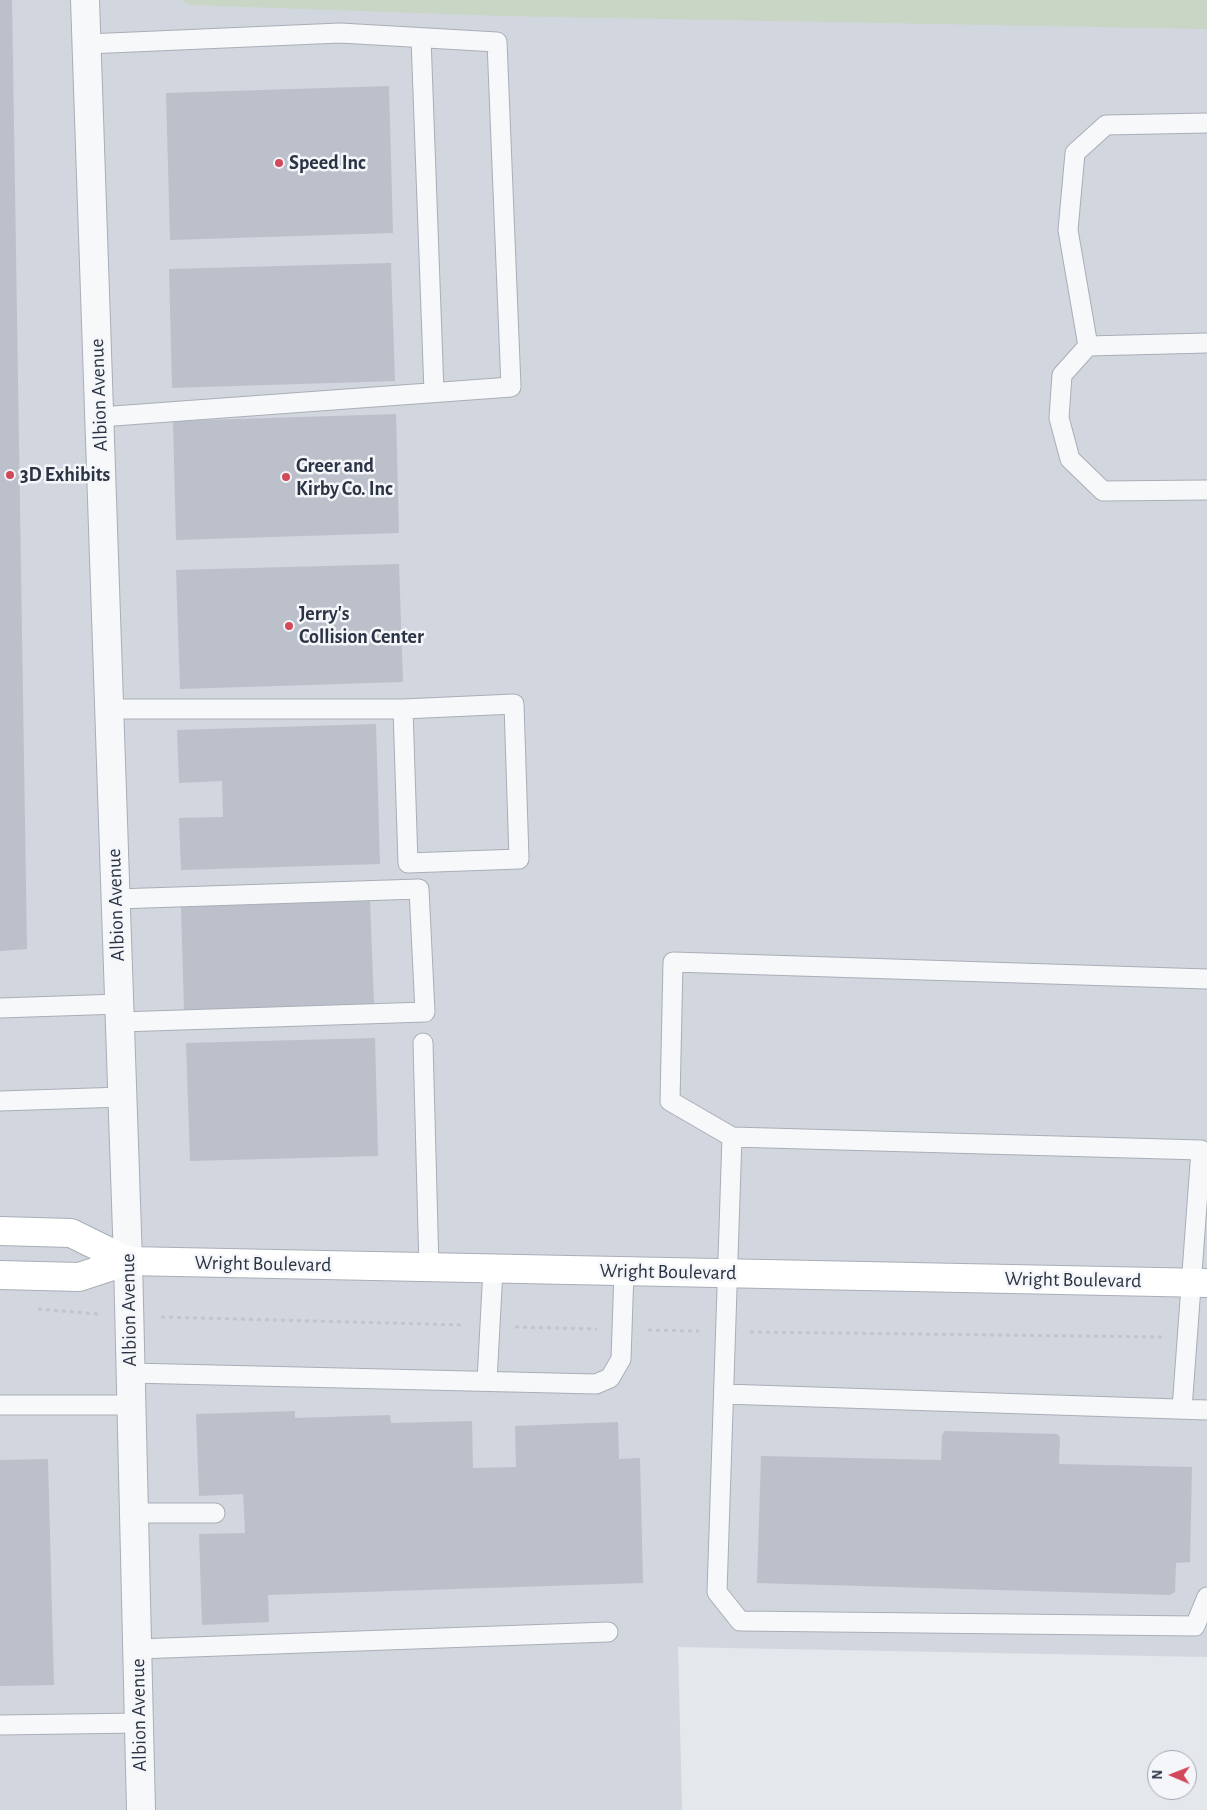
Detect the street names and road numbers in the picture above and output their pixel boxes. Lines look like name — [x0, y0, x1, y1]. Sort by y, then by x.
street label: Albion Avenue — [85, 338, 113, 452]
street label: Albion Avenue — [102, 848, 130, 962]
street label: Wright Boulevard — [194, 1251, 332, 1277]
street label: Albion Avenue — [116, 1253, 142, 1367]
street label: Wright Boulevard — [599, 1259, 737, 1285]
street label: Wright Boulevard — [1004, 1267, 1142, 1293]
street label: Albion Avenue — [126, 1658, 152, 1772]

